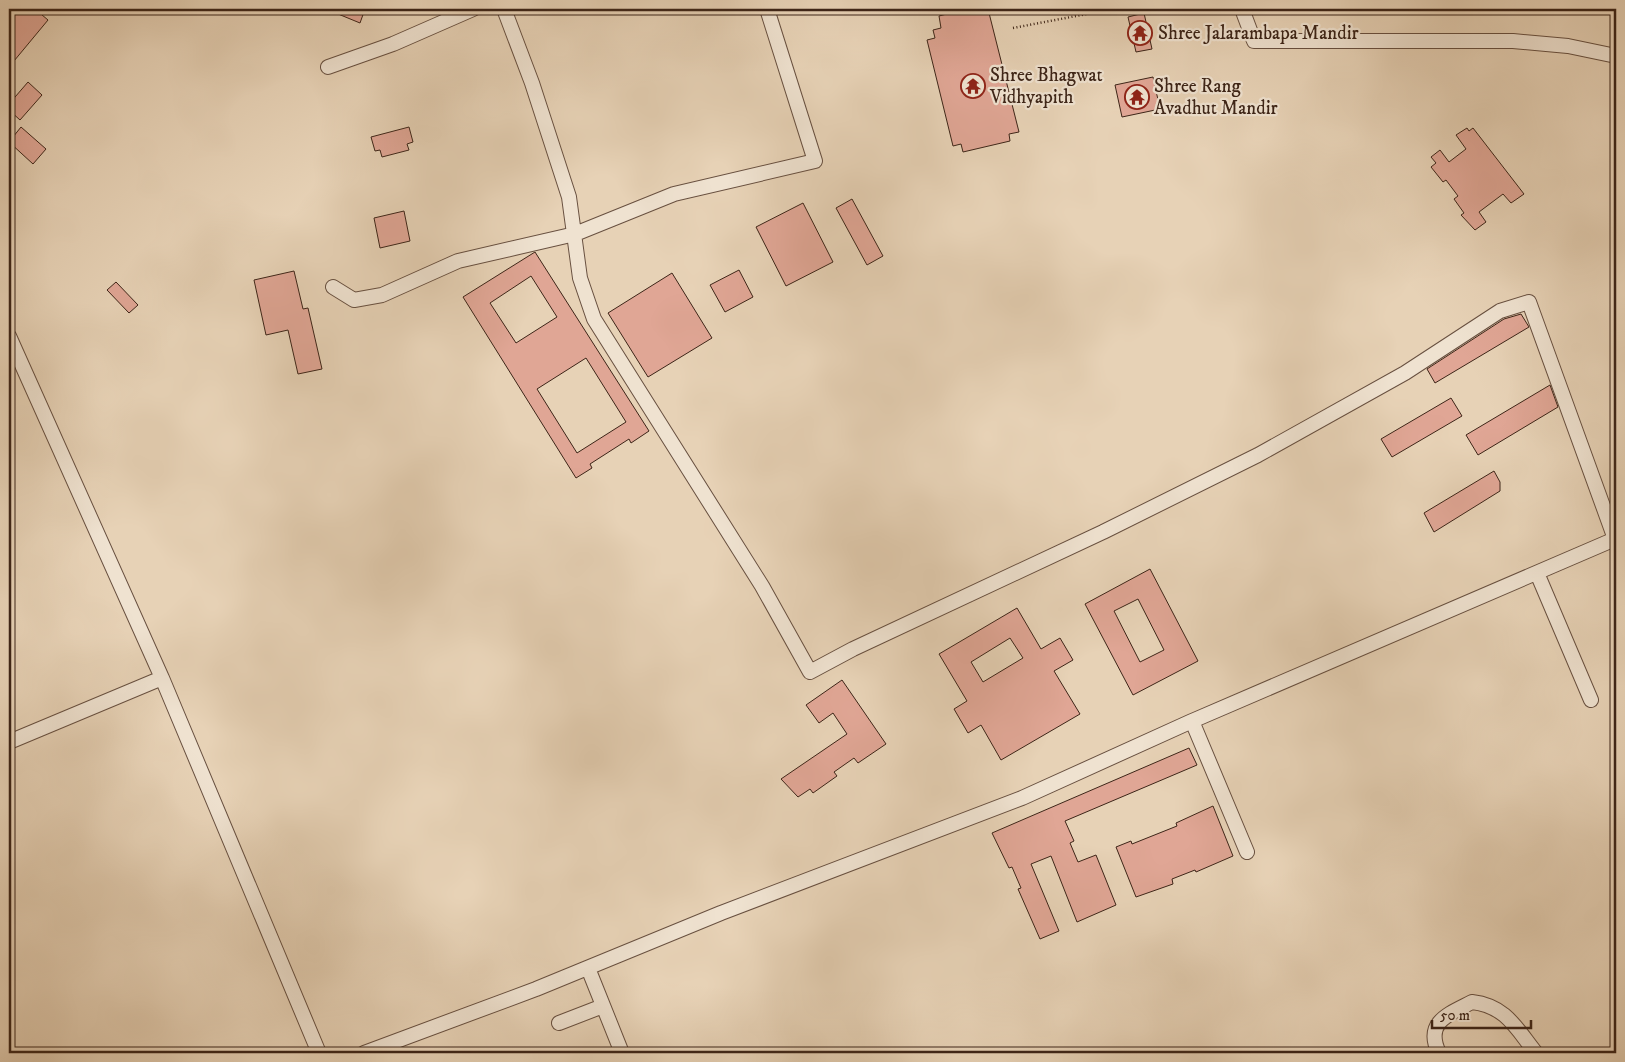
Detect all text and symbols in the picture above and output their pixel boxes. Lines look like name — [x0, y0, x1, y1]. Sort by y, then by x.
temple icon: Shree Jalarambapa Mandir — [1127, 20, 1153, 46]
place label: Shree Jalarambapa Mandir — [1158, 22, 1359, 45]
place label: Shree Bhagwat Vidhyapith — [989, 64, 1103, 109]
temple icon: Shree Bhagwat Vidhyapith — [960, 73, 986, 99]
place label: Shree Rang Avadhut Mandir — [1154, 75, 1278, 120]
temple icon: Shree Rang Avadhut Mandir — [1124, 84, 1150, 110]
scale bar — [1432, 997, 1531, 1029]
text: 50 m — [1440, 1006, 1470, 1025]

